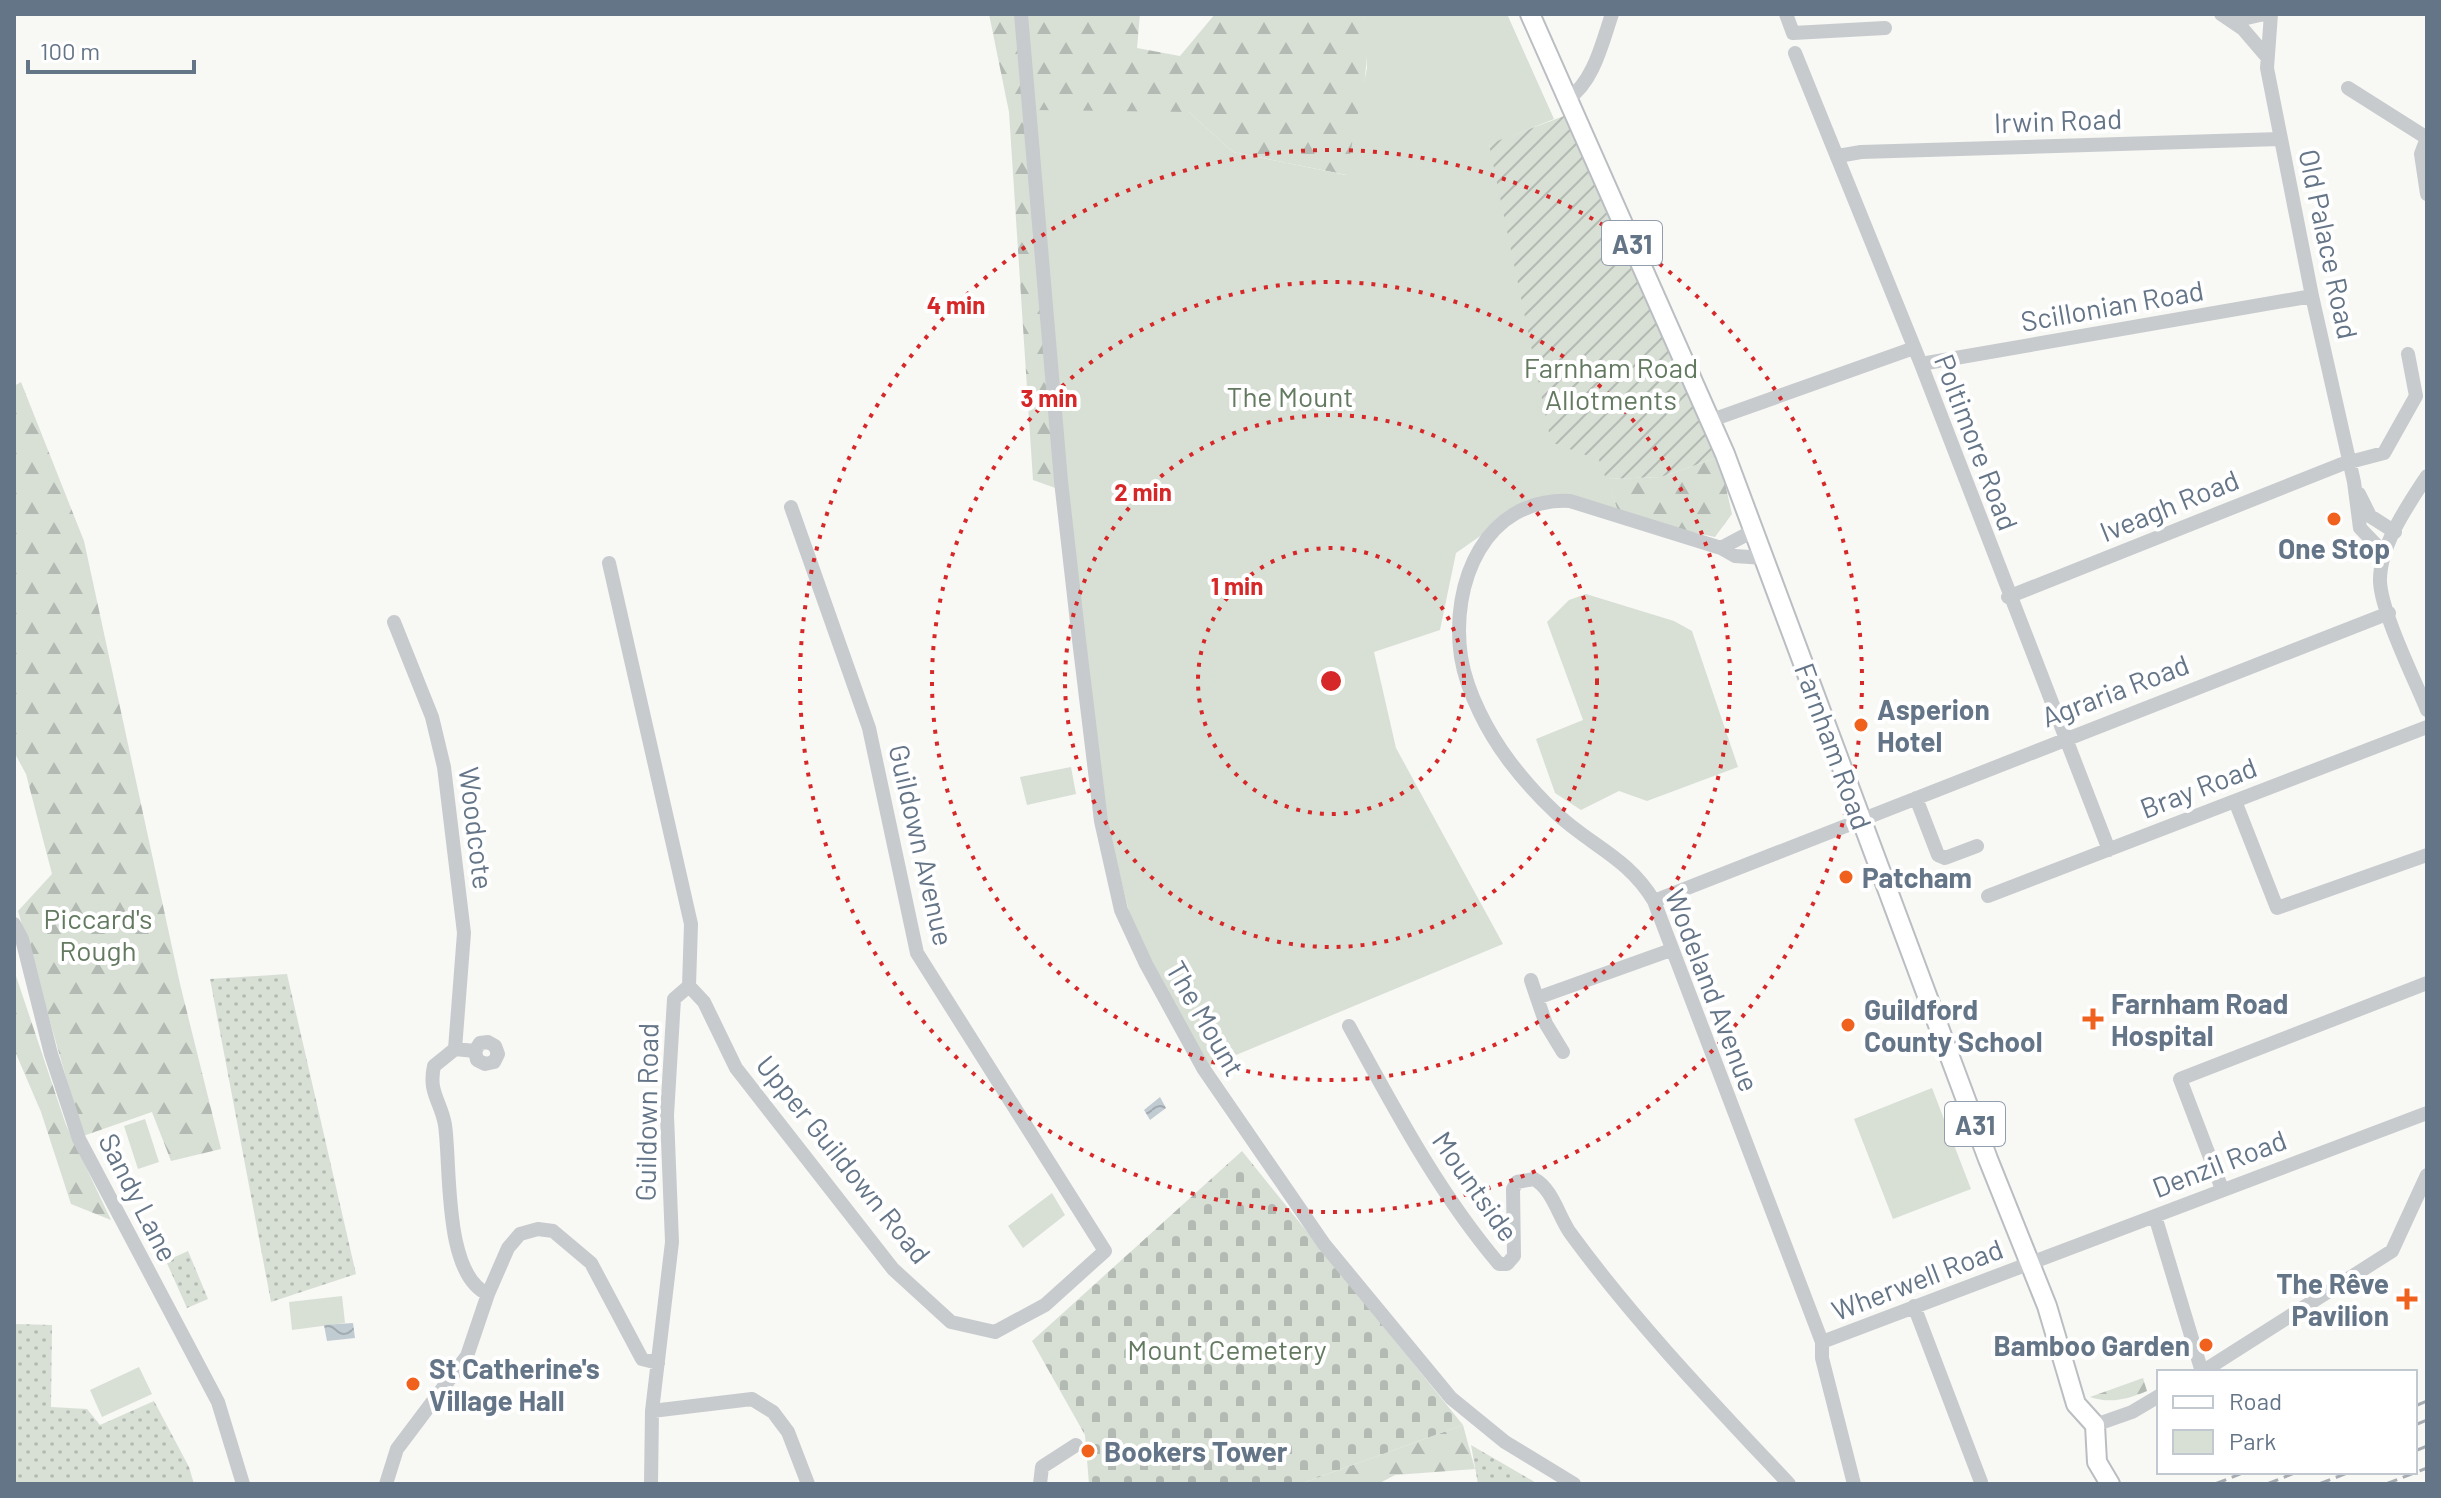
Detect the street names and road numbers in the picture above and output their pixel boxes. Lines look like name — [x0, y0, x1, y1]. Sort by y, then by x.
street label: Irwin Road — [1993, 101, 2123, 139]
street label: Old Palace Road — [2292, 146, 2366, 342]
road number: A31 — [1602, 221, 1662, 265]
street label: Scillonian Road — [2018, 272, 2206, 338]
street label: Poltimore Road — [1928, 349, 2026, 535]
street label: Iveagh Road — [2095, 462, 2243, 548]
street label: Agraria Road — [2037, 646, 2193, 734]
street label: Farnham Road — [1788, 658, 1880, 834]
street label: Guildown Avenue — [882, 741, 962, 949]
street label: Bray Road — [2135, 749, 2261, 825]
street label: Woodcote — [453, 765, 501, 891]
street label: Wodeland Avenue — [1659, 884, 1767, 1096]
street label: The Mount — [1160, 955, 1252, 1081]
street label: Guildown Road — [627, 1022, 665, 1202]
street label: Upper Guildown Road — [750, 1048, 938, 1270]
road number: A31 — [1945, 1102, 2005, 1146]
street label: Denzil Road — [2147, 1122, 2291, 1204]
street label: Mountside — [1426, 1124, 1526, 1248]
street label: Sandy Lane — [92, 1127, 186, 1267]
street label: Wherwell Road — [1827, 1231, 2007, 1327]

